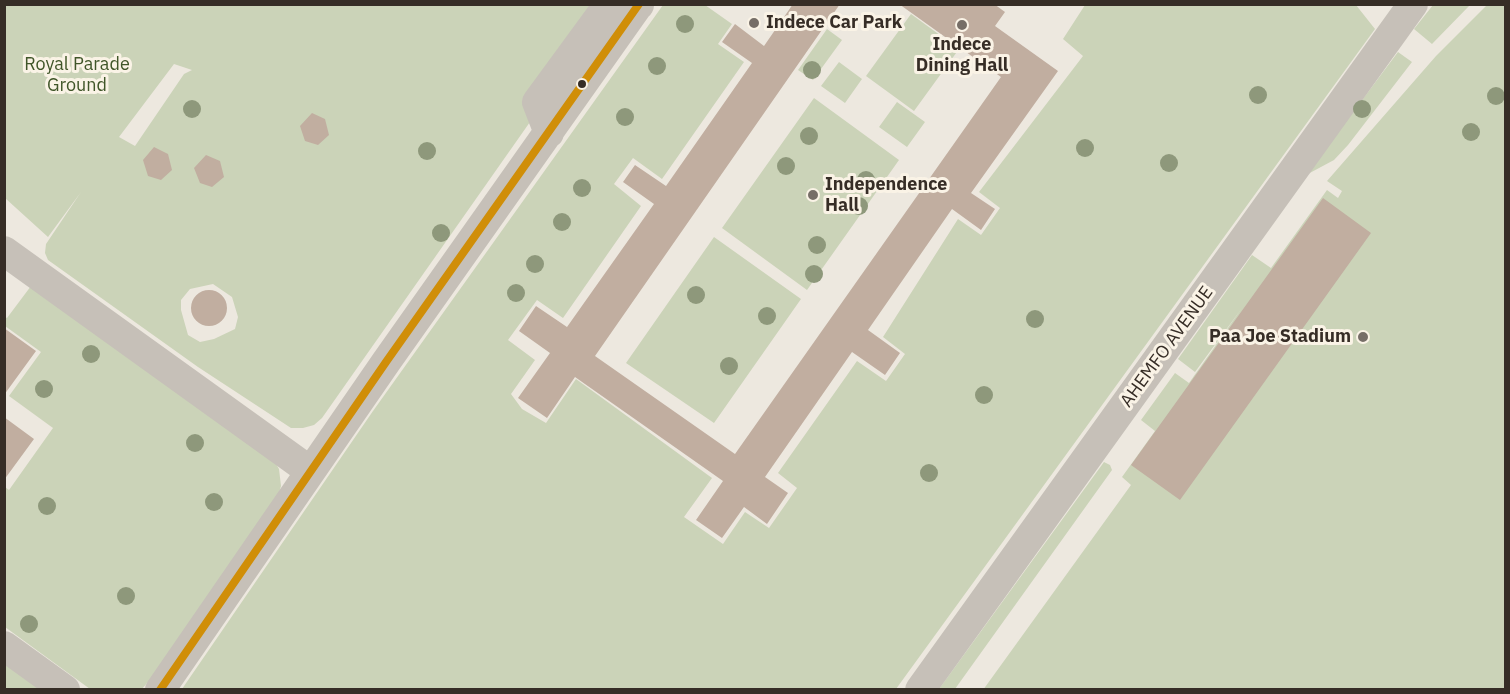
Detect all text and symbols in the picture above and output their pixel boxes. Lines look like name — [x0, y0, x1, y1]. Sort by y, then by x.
place label: Indece Car Park — [766, 12, 902, 34]
marker: Indece Car Park — [747, 16, 761, 30]
marker: Indece Dining Hall — [955, 18, 969, 32]
place label: Indece Dining Hall — [916, 34, 1008, 76]
park label: Royal Parade Ground — [24, 54, 130, 97]
unlabelled marker — [576, 78, 588, 90]
place label: Independence Hall — [825, 174, 947, 216]
marker: Independence Hall — [806, 188, 820, 202]
street label: AHEMFO AVENUE — [1116, 282, 1218, 412]
place label: Paa Joe Stadium — [1209, 326, 1351, 348]
marker: Paa Joe Stadium — [1356, 330, 1370, 344]

